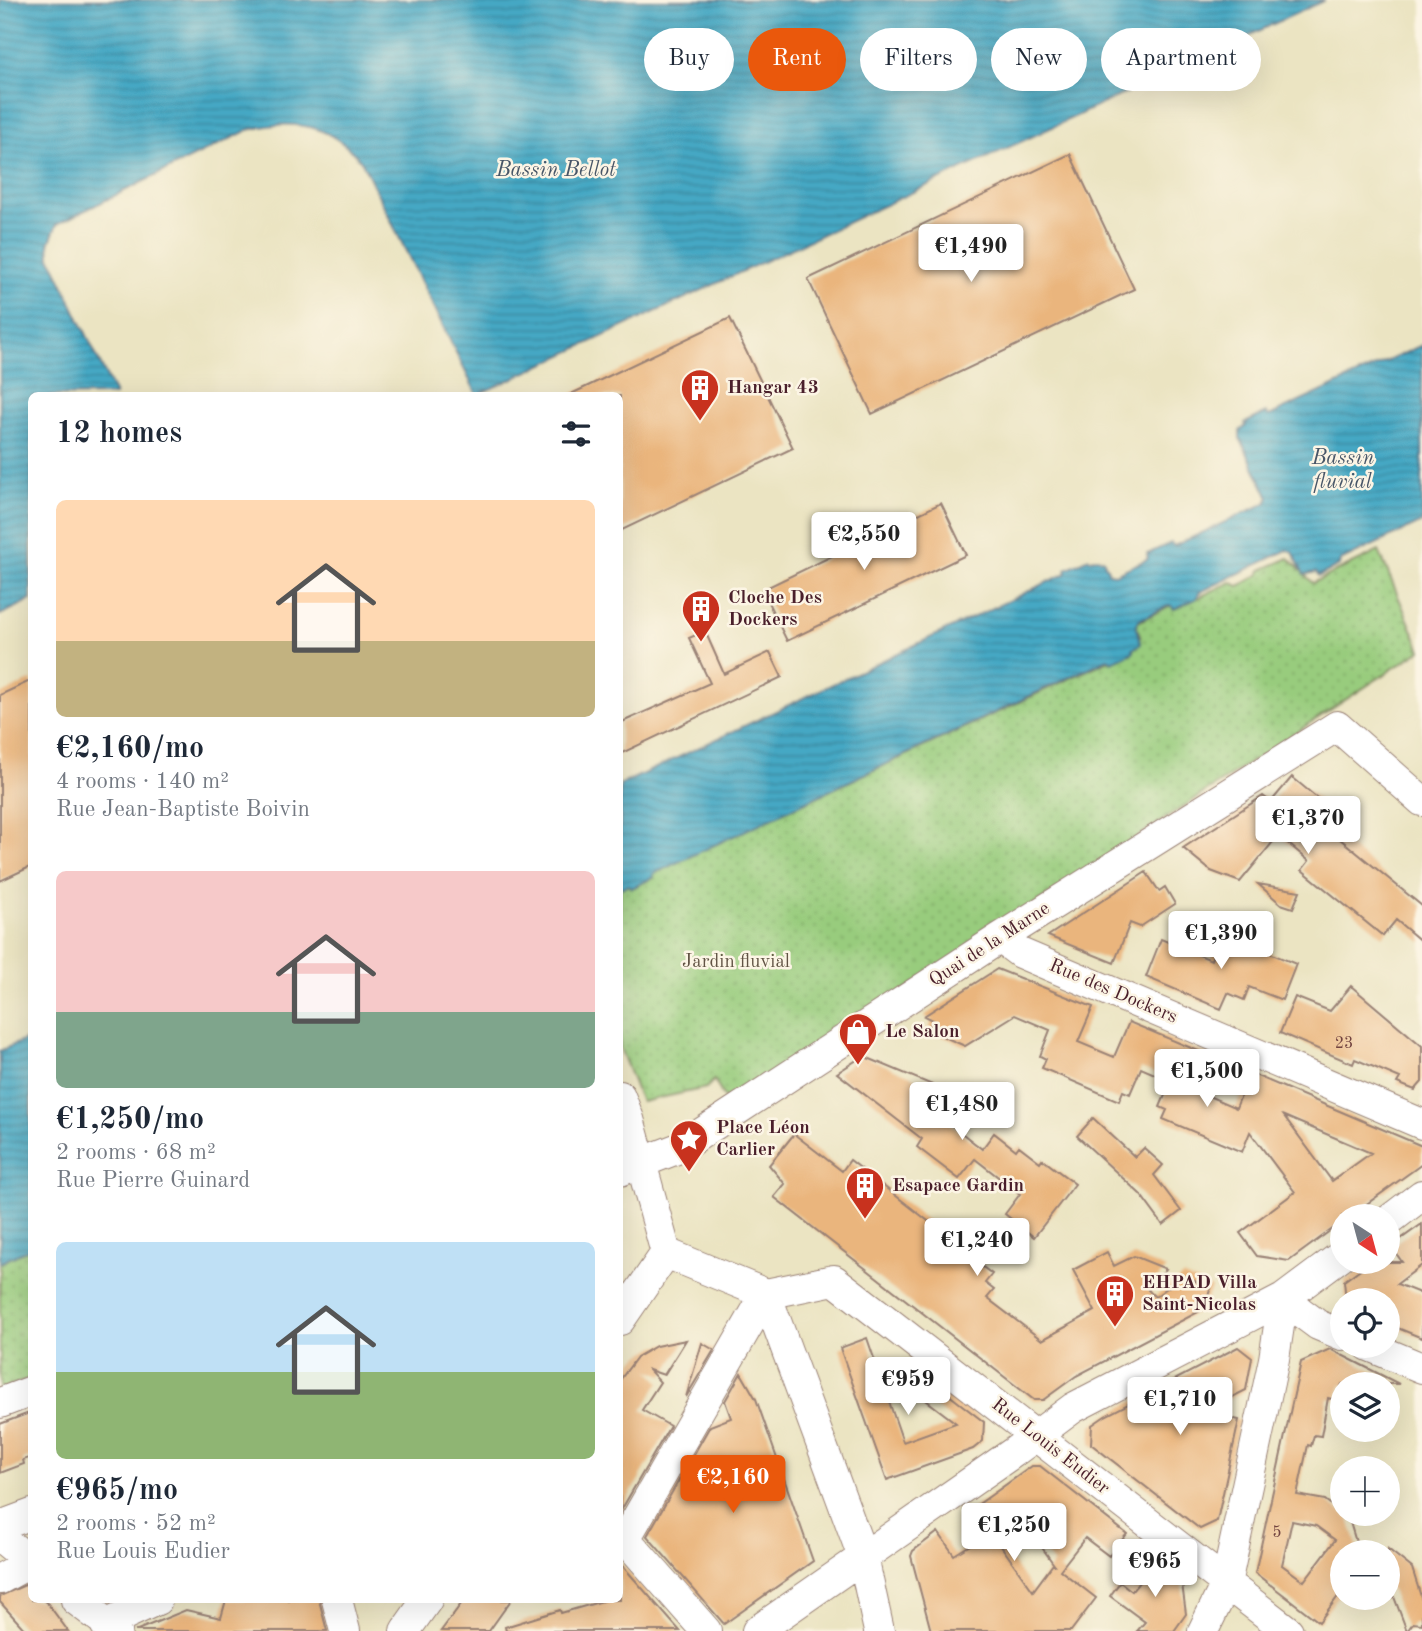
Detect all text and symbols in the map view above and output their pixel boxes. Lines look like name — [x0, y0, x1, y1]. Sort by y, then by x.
chip: Buy — [644, 28, 734, 91]
chip: Rent — [748, 28, 846, 91]
chip: Filters — [860, 28, 977, 91]
chip: New — [991, 28, 1087, 91]
chip: Apartment — [1101, 28, 1261, 91]
water label: Bassin Bellot — [495, 160, 616, 181]
pin: €1,490 — [914, 224, 1028, 284]
text: €1,490 — [934, 235, 1008, 258]
building icon: Hangar 43 — [679, 367, 721, 422]
place label: Hangar 43 — [727, 379, 819, 398]
icon: filters — [557, 415, 595, 453]
text: 12 homes — [56, 419, 182, 449]
water label: Bassin fluvial — [1311, 448, 1374, 493]
pin: €2,550 — [807, 512, 921, 572]
text: €2,550 — [827, 523, 901, 546]
icon: home — [263, 545, 389, 671]
building icon: Cloche Des Dockers — [680, 588, 722, 643]
place label: Cloche Des Dockers — [728, 589, 822, 630]
text: €2,160/mo — [56, 734, 204, 764]
text: 4 rooms · 140 m² — [56, 770, 229, 793]
pin: €1,370 — [1251, 796, 1365, 856]
text: Rue Jean-Baptiste Boivin — [56, 798, 310, 821]
text: €1,370 — [1271, 807, 1345, 830]
street label: Quai de la Marne — [926, 899, 1054, 991]
pin: €1,390 — [1164, 912, 1278, 971]
icon: home — [263, 916, 389, 1042]
text: €1,390 — [1184, 922, 1258, 945]
park label: Jardin fluvial — [682, 953, 790, 972]
street label: Rue des Dockers — [1046, 956, 1180, 1028]
shop icon: Le Salon — [837, 1011, 879, 1066]
place label: Le Salon — [885, 1023, 959, 1042]
house number: 23 — [1335, 1036, 1353, 1052]
pin: €1,500 — [1150, 1050, 1264, 1109]
text: €1,500 — [1170, 1060, 1244, 1083]
pin: €1,480 — [905, 1082, 1019, 1142]
text: €1,480 — [925, 1093, 999, 1116]
text: €1,250/mo — [56, 1105, 204, 1135]
place icon: Place Léon Carlier — [668, 1118, 710, 1173]
place label: Place Léon Carlier — [716, 1119, 810, 1160]
text: 2 rooms · 68 m² — [56, 1141, 216, 1164]
building icon: Esapace Gardin — [844, 1165, 886, 1220]
text: Rue Pierre Guinard — [56, 1169, 250, 1192]
place label: Esapace Gardin — [892, 1177, 1024, 1196]
north arrow — [1330, 1204, 1400, 1274]
map controls — [1330, 1204, 1400, 1610]
pin: €1,240 — [920, 1218, 1034, 1278]
text: €1,240 — [940, 1229, 1014, 1252]
building icon: EHPAD Villa Saint-Nicolas — [1094, 1273, 1136, 1328]
place label: EHPAD Villa Saint-Nicolas — [1142, 1274, 1257, 1315]
icon: home — [263, 1287, 389, 1413]
button: locate — [1330, 1288, 1400, 1358]
pin: €959 — [867, 1358, 949, 1417]
text: €959 — [881, 1368, 935, 1391]
button: layers — [1330, 1372, 1400, 1442]
pin: €1,710 — [1123, 1378, 1237, 1437]
text: €1,710 — [1143, 1388, 1217, 1411]
street label: Rue Louis Eudier — [988, 1395, 1113, 1499]
pin: €2,160 — [676, 1456, 790, 1515]
button: + — [1330, 1456, 1400, 1526]
text: €2,160 — [696, 1466, 770, 1489]
text: €965/mo — [56, 1476, 178, 1506]
pin: €1,250 — [957, 1504, 1071, 1563]
text: 2 rooms · 52 m² — [56, 1512, 216, 1535]
text: €1,250 — [977, 1514, 1051, 1537]
house number: 5 — [1272, 1525, 1282, 1541]
text: Rue Louis Eudier — [56, 1540, 230, 1563]
pin: €965 — [1114, 1540, 1196, 1599]
button: − — [1330, 1540, 1400, 1610]
text: €965 — [1128, 1550, 1182, 1573]

